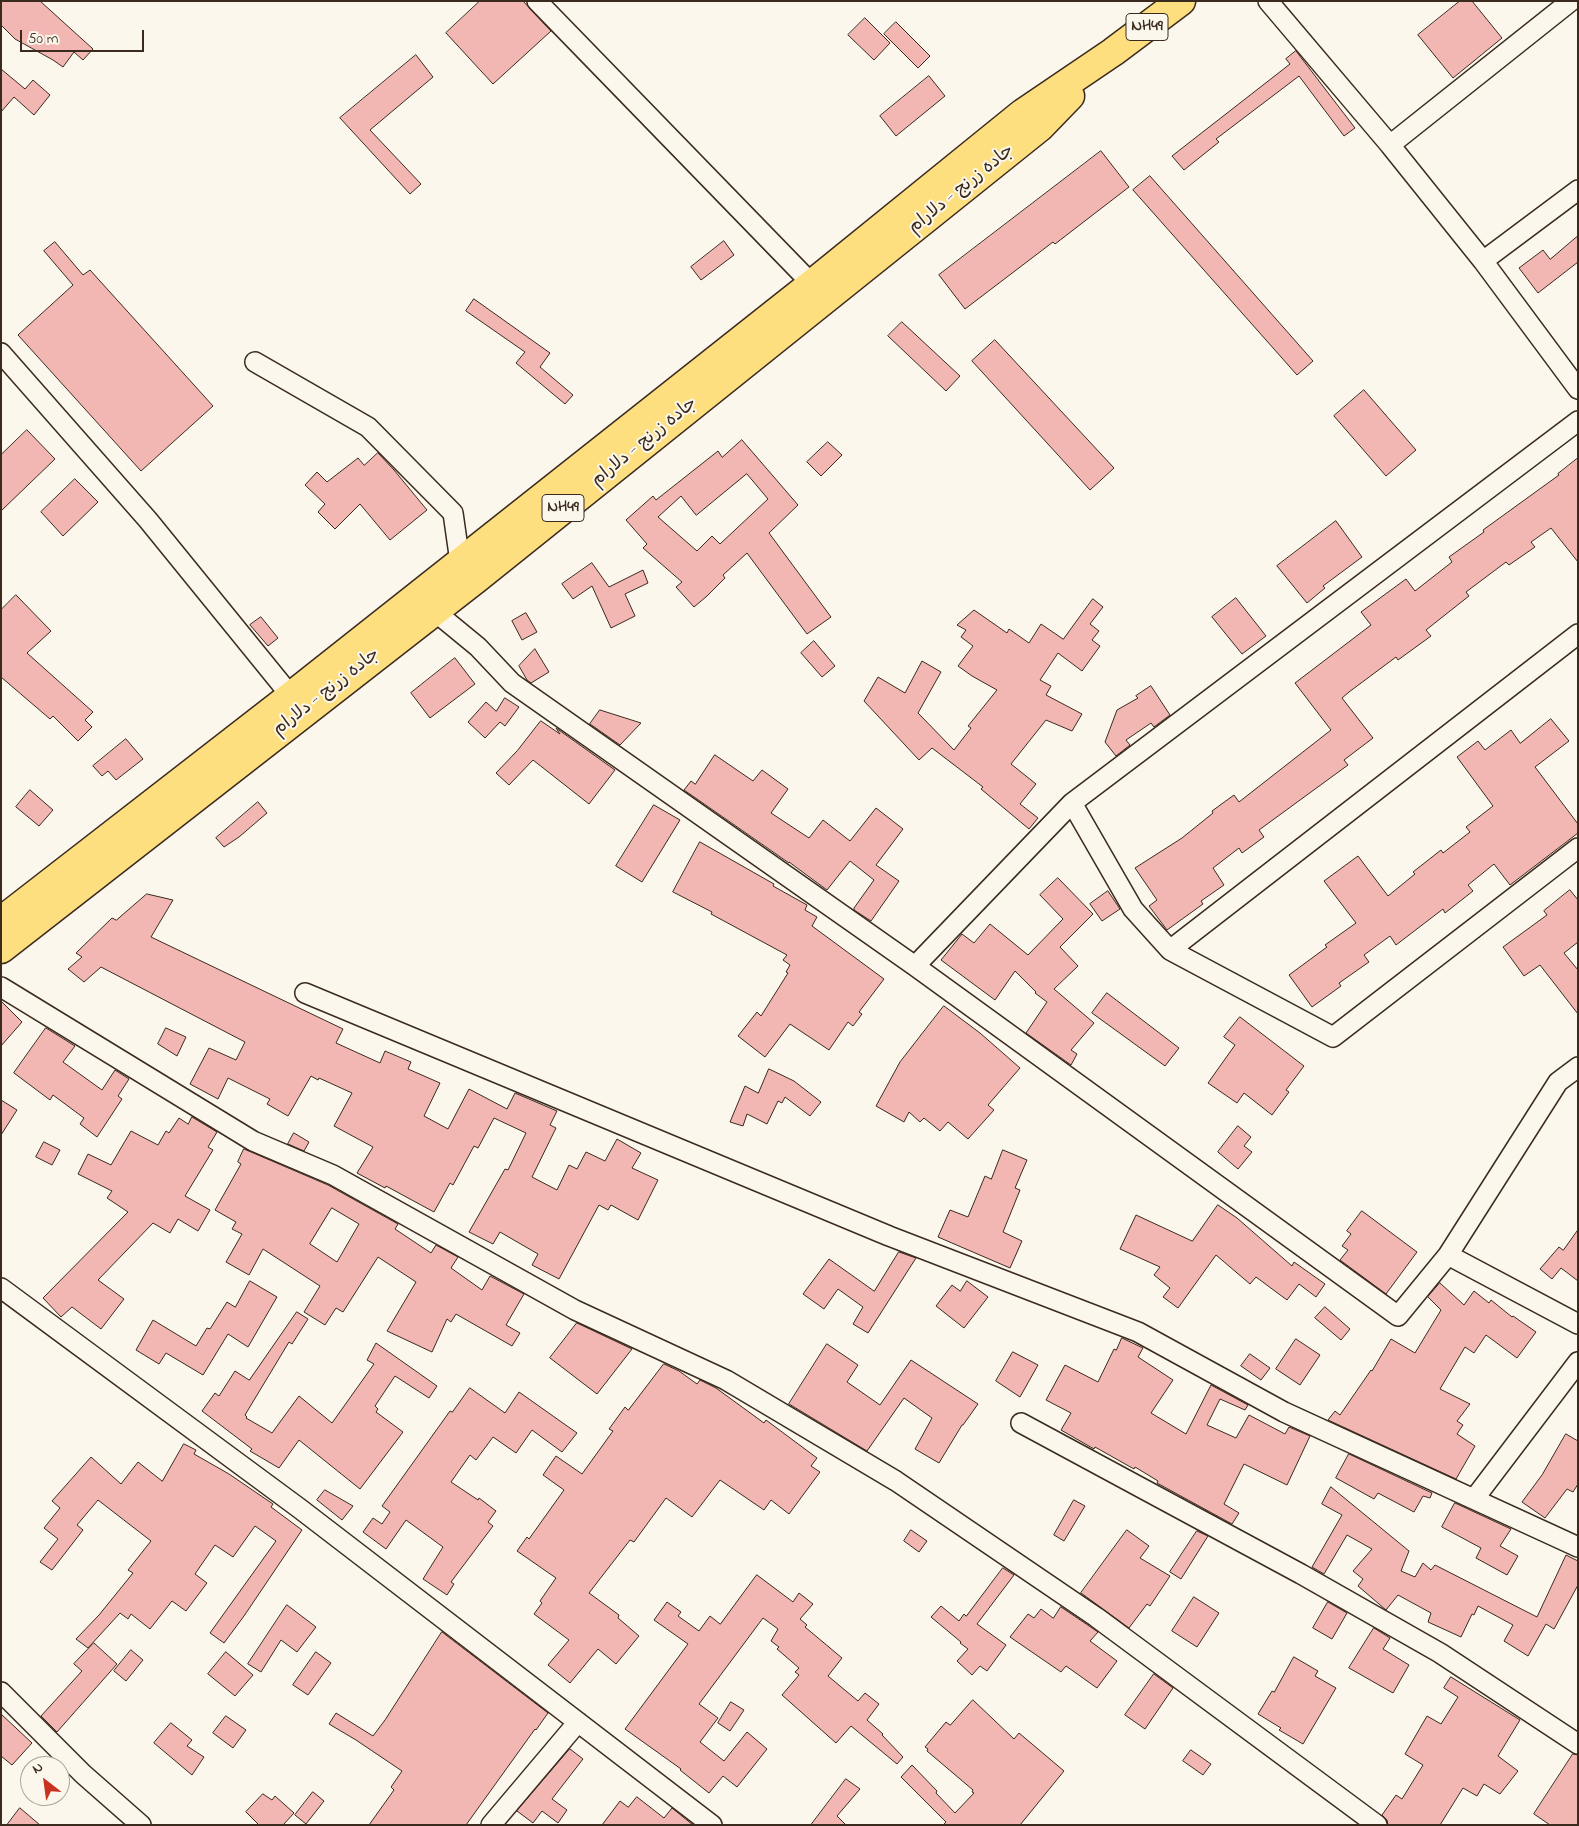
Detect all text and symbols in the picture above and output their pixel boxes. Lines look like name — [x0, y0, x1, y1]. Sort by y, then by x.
road number: NH49 — [1126, 14, 1168, 41]
scale bar — [22, 20, 146, 52]
text: 50 m — [28, 28, 58, 50]
street label: جاده زرنج - دلارام — [905, 141, 1019, 239]
street label: جاده زرنج - دلارام — [588, 394, 702, 492]
road number: NH49 — [542, 494, 584, 522]
street label: جاده زرنج - دلارام — [269, 645, 385, 741]
north arrow — [20, 1756, 70, 1806]
text: N — [28, 1757, 47, 1780]

